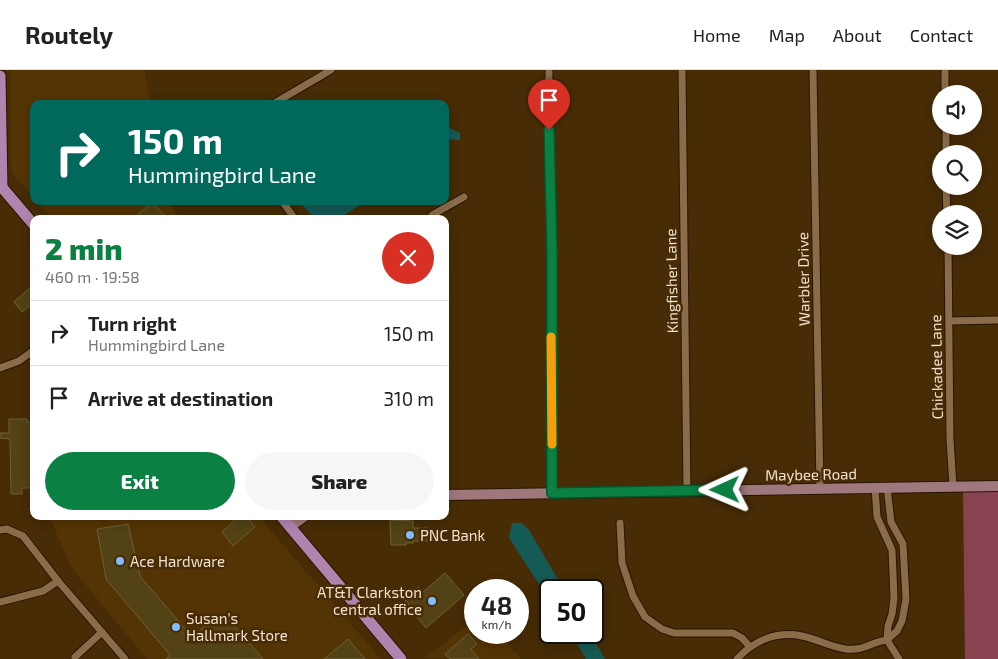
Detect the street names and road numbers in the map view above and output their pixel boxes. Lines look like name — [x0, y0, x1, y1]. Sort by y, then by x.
street label: Kingfisher Lane — [661, 228, 681, 334]
street label: Warbler Drive — [793, 232, 813, 326]
street label: Chickadee Lane — [926, 314, 946, 420]
street label: Maybee Road — [765, 464, 857, 484]

